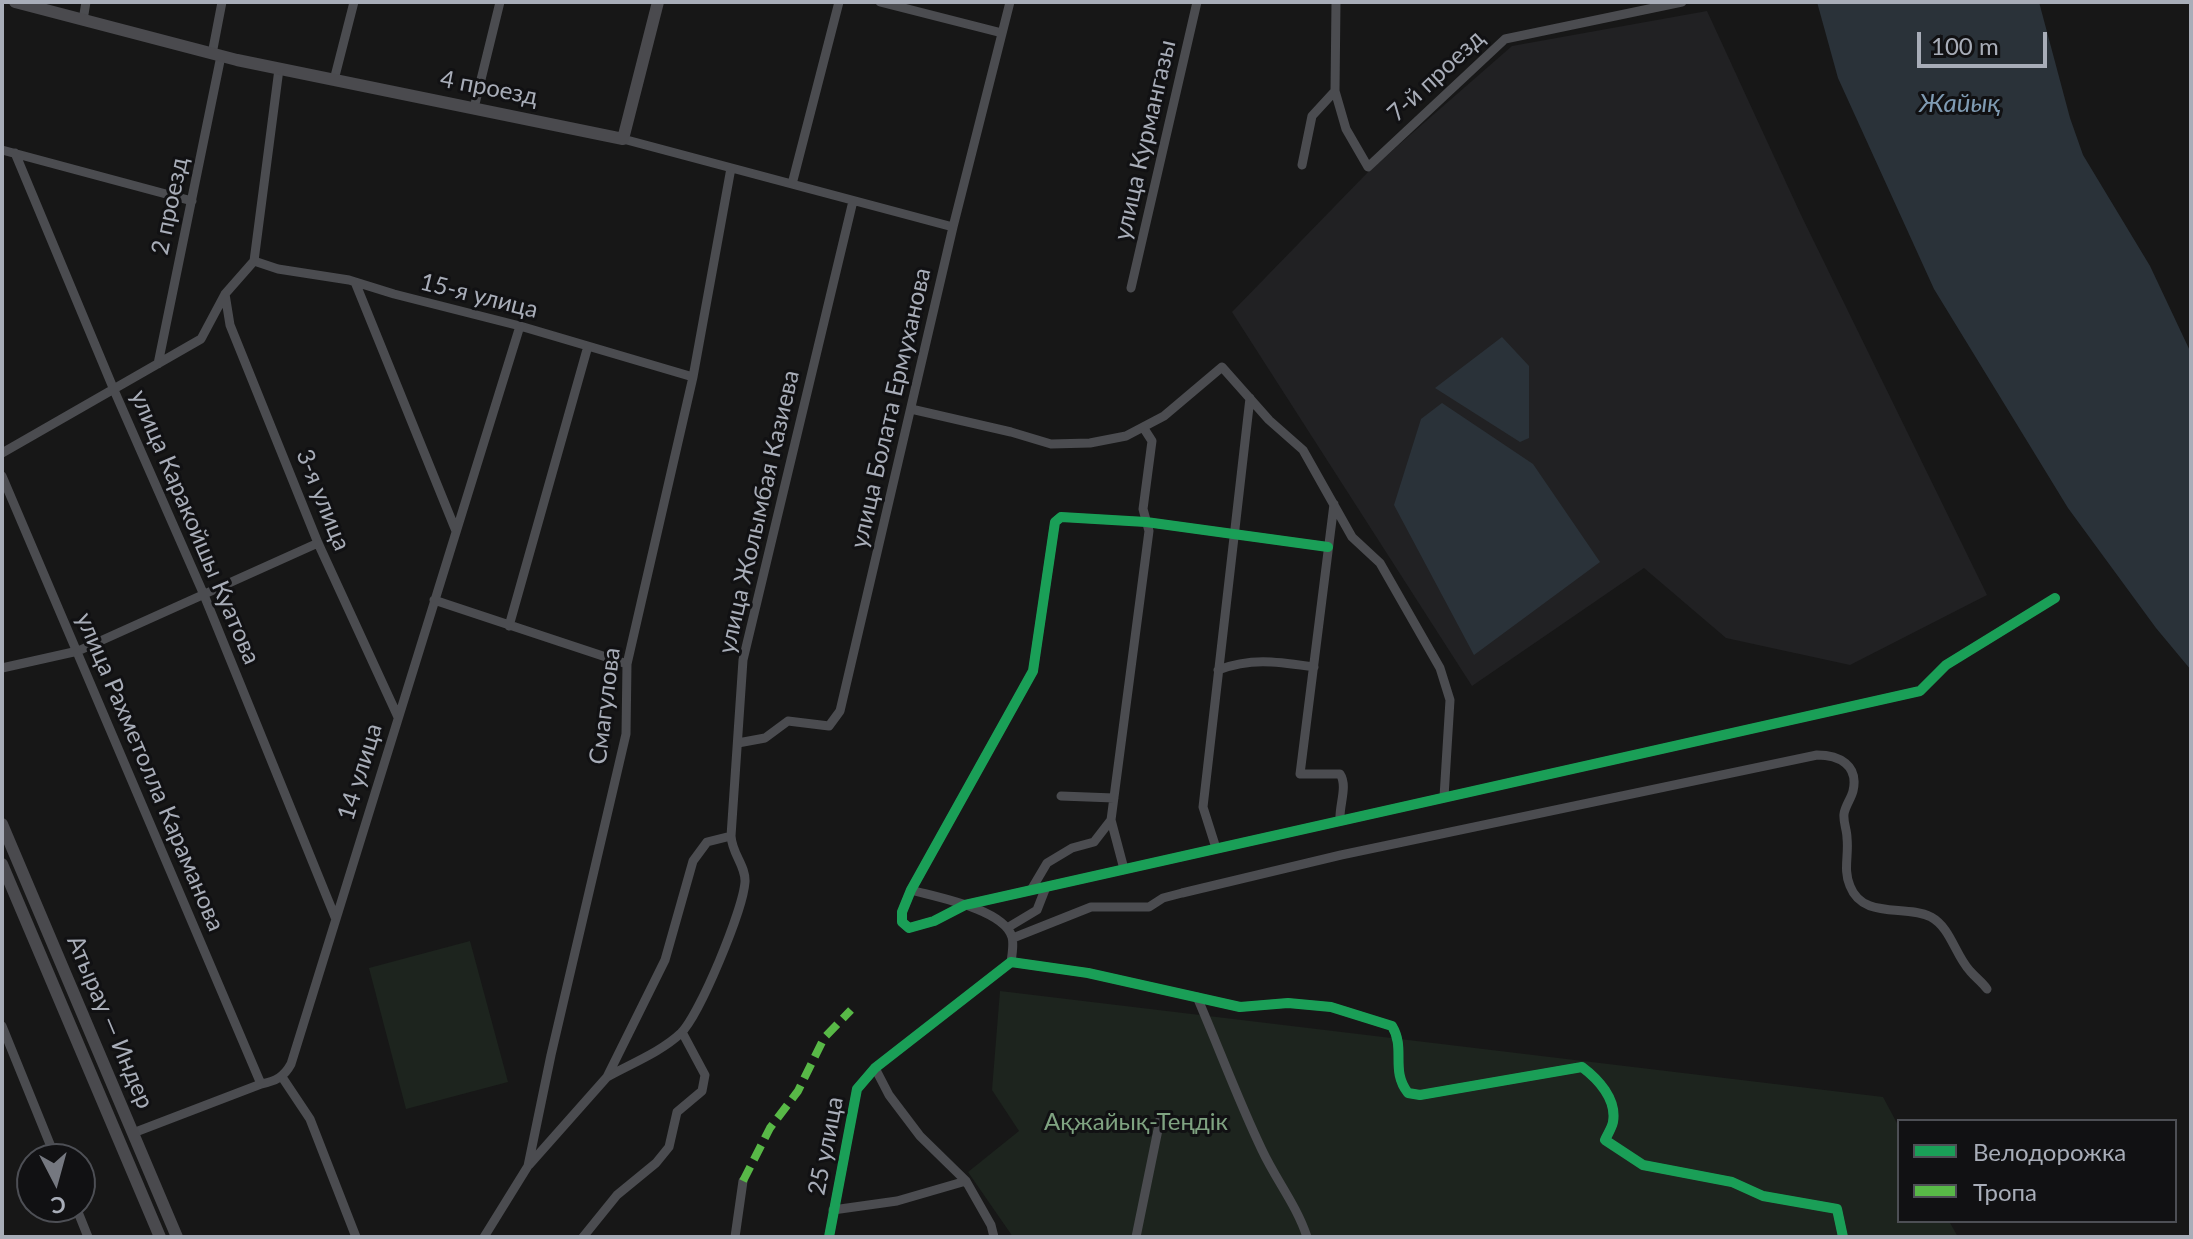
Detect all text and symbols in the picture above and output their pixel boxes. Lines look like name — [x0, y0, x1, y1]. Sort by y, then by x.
scale bar — [1921, 16, 2051, 66]
street label: 7-й проезд — [1382, 24, 1490, 128]
text: 100 m — [1931, 31, 1999, 60]
street label: улица Курмангазы — [1108, 37, 1182, 243]
street label: 4 проезд — [438, 64, 540, 112]
water label: Жайық — [1919, 88, 2001, 120]
street label: 2 проезд — [146, 155, 194, 257]
street label: улица Болата Ермуханова — [845, 265, 937, 551]
street label: 15-я улица — [417, 267, 541, 325]
street label: улица Жолымбая Казиева — [712, 367, 806, 657]
street label: улица Каракойшы Куатова — [124, 386, 266, 668]
street label: 3-я улица — [290, 445, 356, 555]
street label: улица Рахметолла Караманова — [70, 608, 230, 936]
street label: Смагулова — [584, 646, 626, 766]
street label: 14 улица — [332, 720, 388, 824]
street label: Атырау — Индер — [61, 931, 159, 1113]
street label: 25 улица — [802, 1094, 850, 1198]
park label: Ақжайық-Теңдік — [1044, 1108, 1228, 1136]
legend — [1897, 1119, 2177, 1223]
text: Велодорожка — [1973, 1137, 2126, 1166]
north arrow — [16, 1143, 96, 1223]
text: Тропа — [1973, 1177, 2037, 1206]
text: С — [50, 1191, 67, 1220]

